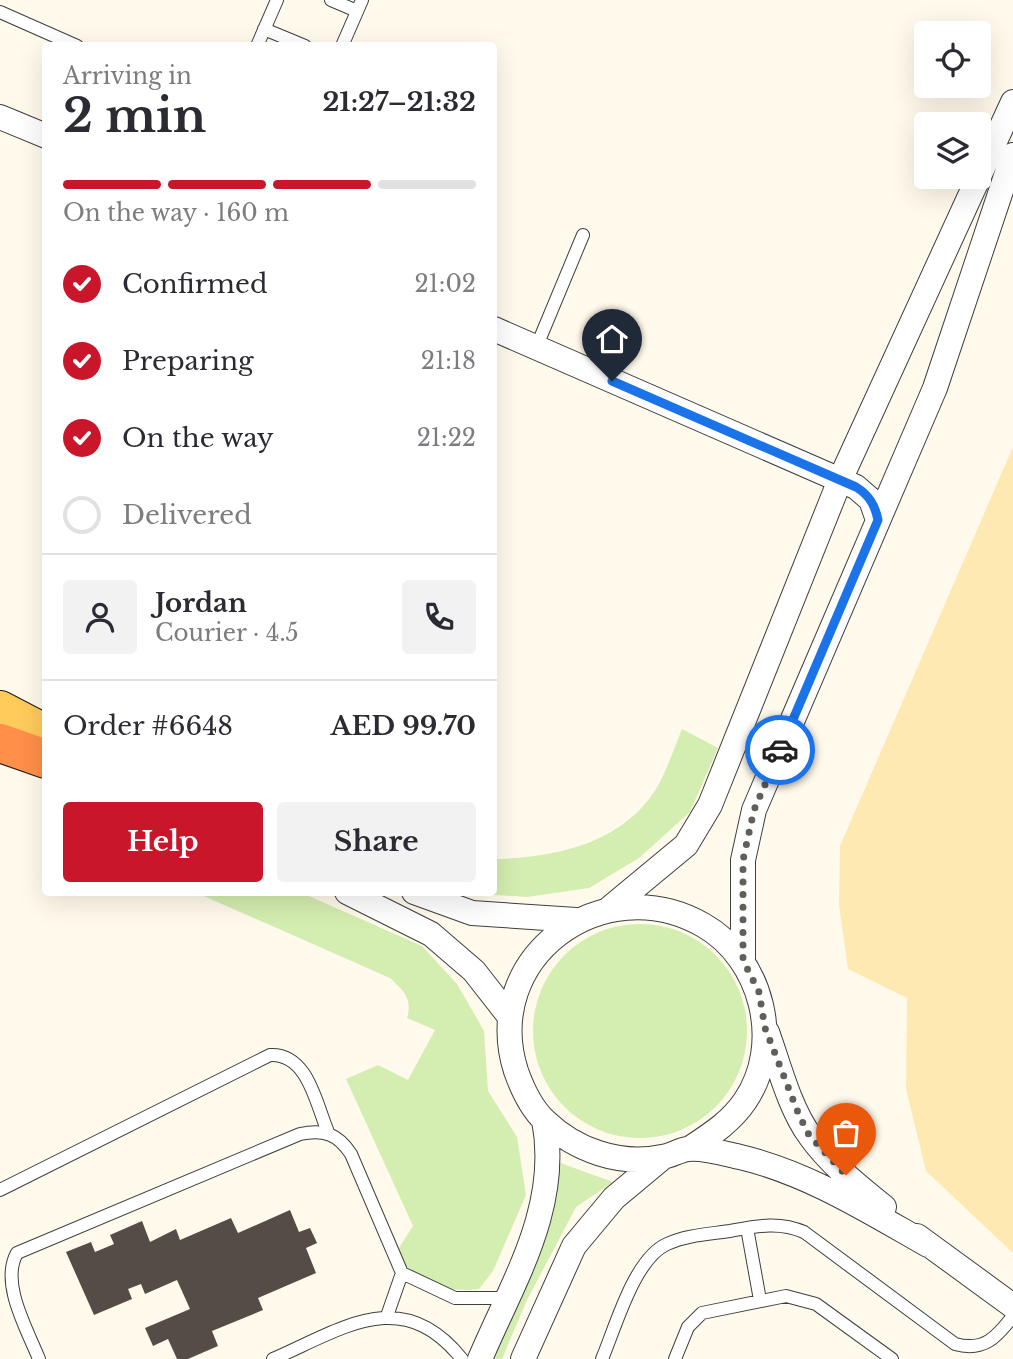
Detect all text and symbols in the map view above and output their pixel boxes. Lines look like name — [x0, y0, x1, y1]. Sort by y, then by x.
map controls — [914, 21, 991, 189]
button: locate — [914, 21, 991, 98]
text: Arriving in — [63, 62, 192, 90]
text: 21:27–21:32 — [322, 86, 476, 118]
text: 2 min — [63, 87, 206, 144]
button: layers — [914, 112, 991, 189]
text: On the way · 160 m — [63, 199, 289, 227]
icon: check — [63, 265, 101, 303]
text: Confirmed — [122, 268, 267, 300]
text: 21:02 — [414, 270, 476, 298]
pin — [582, 309, 642, 381]
icon: home — [593, 320, 631, 358]
icon: check — [63, 342, 101, 380]
text: Preparing — [122, 345, 254, 377]
text: 21:18 — [421, 347, 476, 375]
icon: check — [63, 419, 101, 457]
text: On the way — [122, 422, 274, 454]
text: 21:22 — [417, 424, 476, 452]
text: Delivered — [122, 499, 252, 531]
button: person — [63, 580, 137, 654]
button: phone — [402, 580, 476, 654]
text: Jordan — [155, 587, 247, 619]
text: Courier · 4.5 — [155, 619, 299, 647]
text: Order #6648 — [63, 710, 233, 742]
text: AED 99.70 — [330, 710, 476, 742]
courier — [745, 715, 815, 785]
icon: car — [761, 731, 799, 769]
button: Help — [63, 802, 263, 882]
button: Share — [277, 802, 476, 882]
pin — [816, 1103, 876, 1175]
icon: bag — [827, 1114, 865, 1152]

